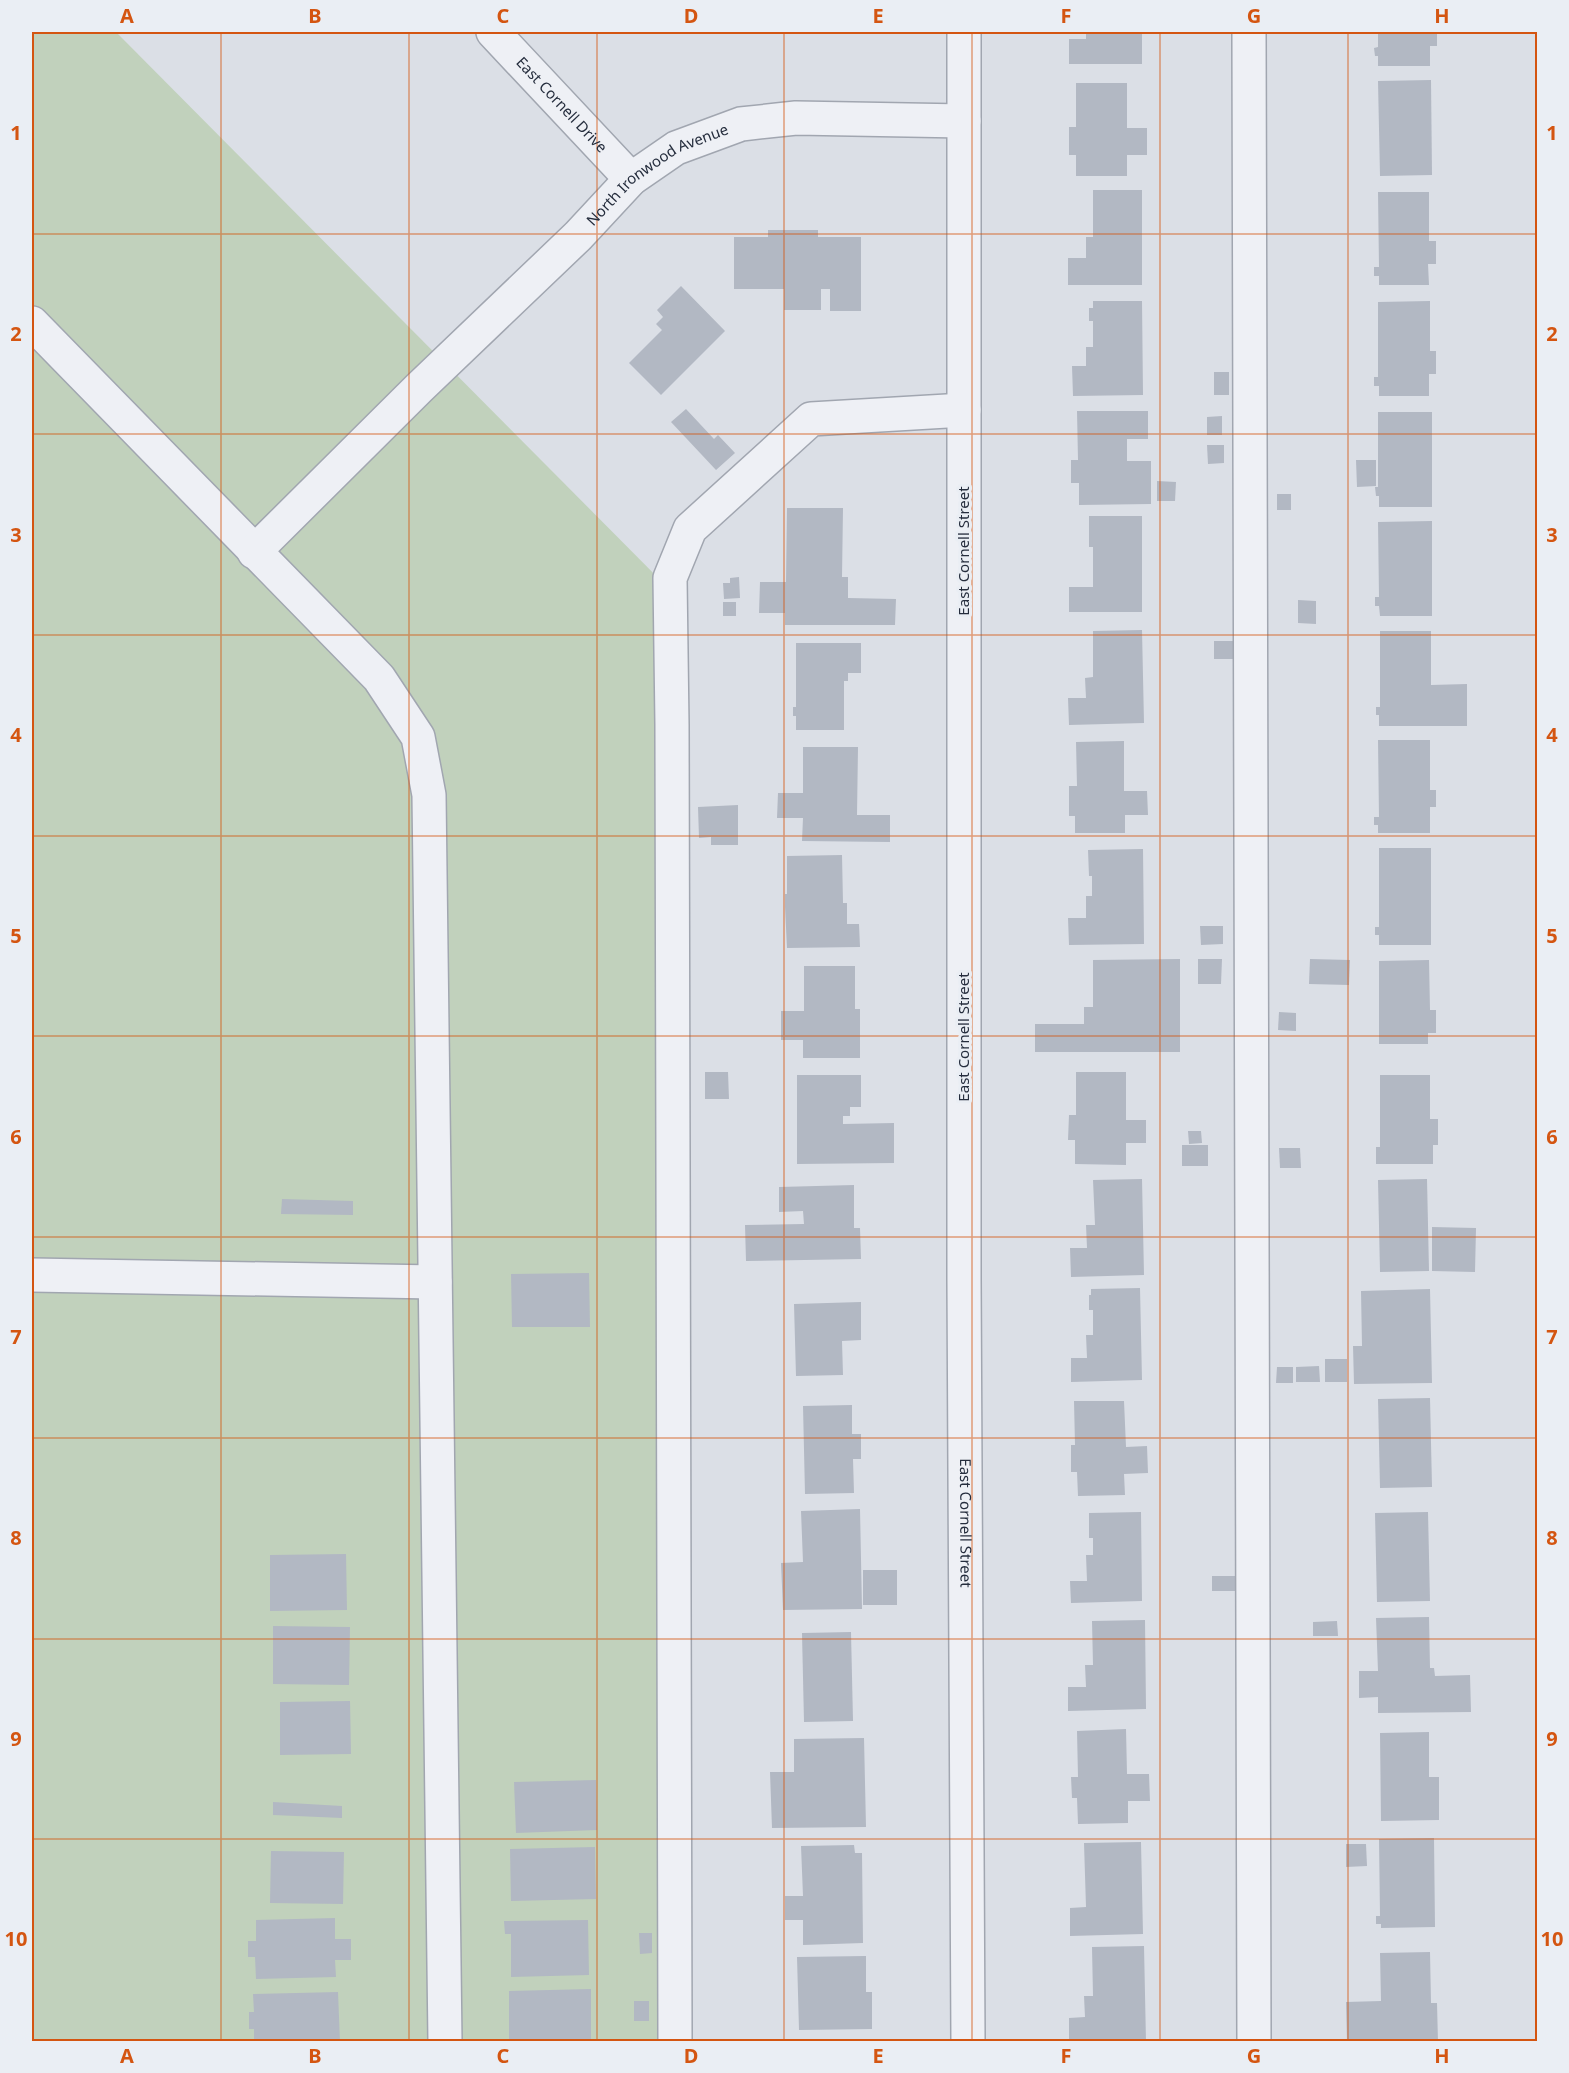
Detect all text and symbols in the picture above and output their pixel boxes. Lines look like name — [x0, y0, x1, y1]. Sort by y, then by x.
text: A — [120, 2, 134, 29]
text: B — [308, 2, 322, 29]
text: C — [497, 2, 510, 29]
text: D — [684, 2, 698, 29]
text: E — [872, 2, 884, 29]
text: F — [1061, 2, 1071, 29]
text: G — [1247, 2, 1261, 29]
text: H — [1434, 2, 1450, 29]
street label: East Cornell Drive — [512, 52, 612, 156]
text: 1 — [10, 119, 22, 146]
street label: North Ironwood Avenue — [582, 119, 731, 230]
text: 1 — [1546, 119, 1558, 146]
text: 2 — [10, 320, 22, 347]
text: 2 — [1546, 320, 1558, 347]
street label: East Cornell Street — [953, 486, 973, 616]
text: 3 — [10, 521, 22, 548]
text: 3 — [1546, 521, 1558, 548]
text: 4 — [10, 721, 22, 748]
text: 4 — [1546, 721, 1558, 748]
text: 5 — [10, 922, 22, 949]
text: 5 — [1546, 922, 1558, 949]
street label: East Cornell Street — [953, 972, 973, 1102]
text: 6 — [10, 1123, 22, 1150]
text: 6 — [1546, 1123, 1558, 1150]
text: 7 — [10, 1323, 22, 1350]
text: 7 — [1546, 1323, 1558, 1350]
street label: East Cornell Street — [956, 1458, 977, 1588]
text: 8 — [10, 1524, 22, 1551]
text: 8 — [1546, 1524, 1558, 1551]
text: 9 — [10, 1725, 22, 1752]
text: 9 — [1546, 1725, 1558, 1752]
text: 10 — [5, 1925, 27, 1952]
text: 10 — [1541, 1925, 1563, 1952]
text: A — [120, 2042, 134, 2069]
text: B — [308, 2042, 322, 2069]
text: C — [497, 2042, 510, 2069]
text: D — [684, 2042, 698, 2069]
text: E — [872, 2042, 884, 2069]
text: F — [1061, 2042, 1071, 2069]
text: G — [1247, 2042, 1261, 2069]
text: H — [1434, 2042, 1450, 2069]

